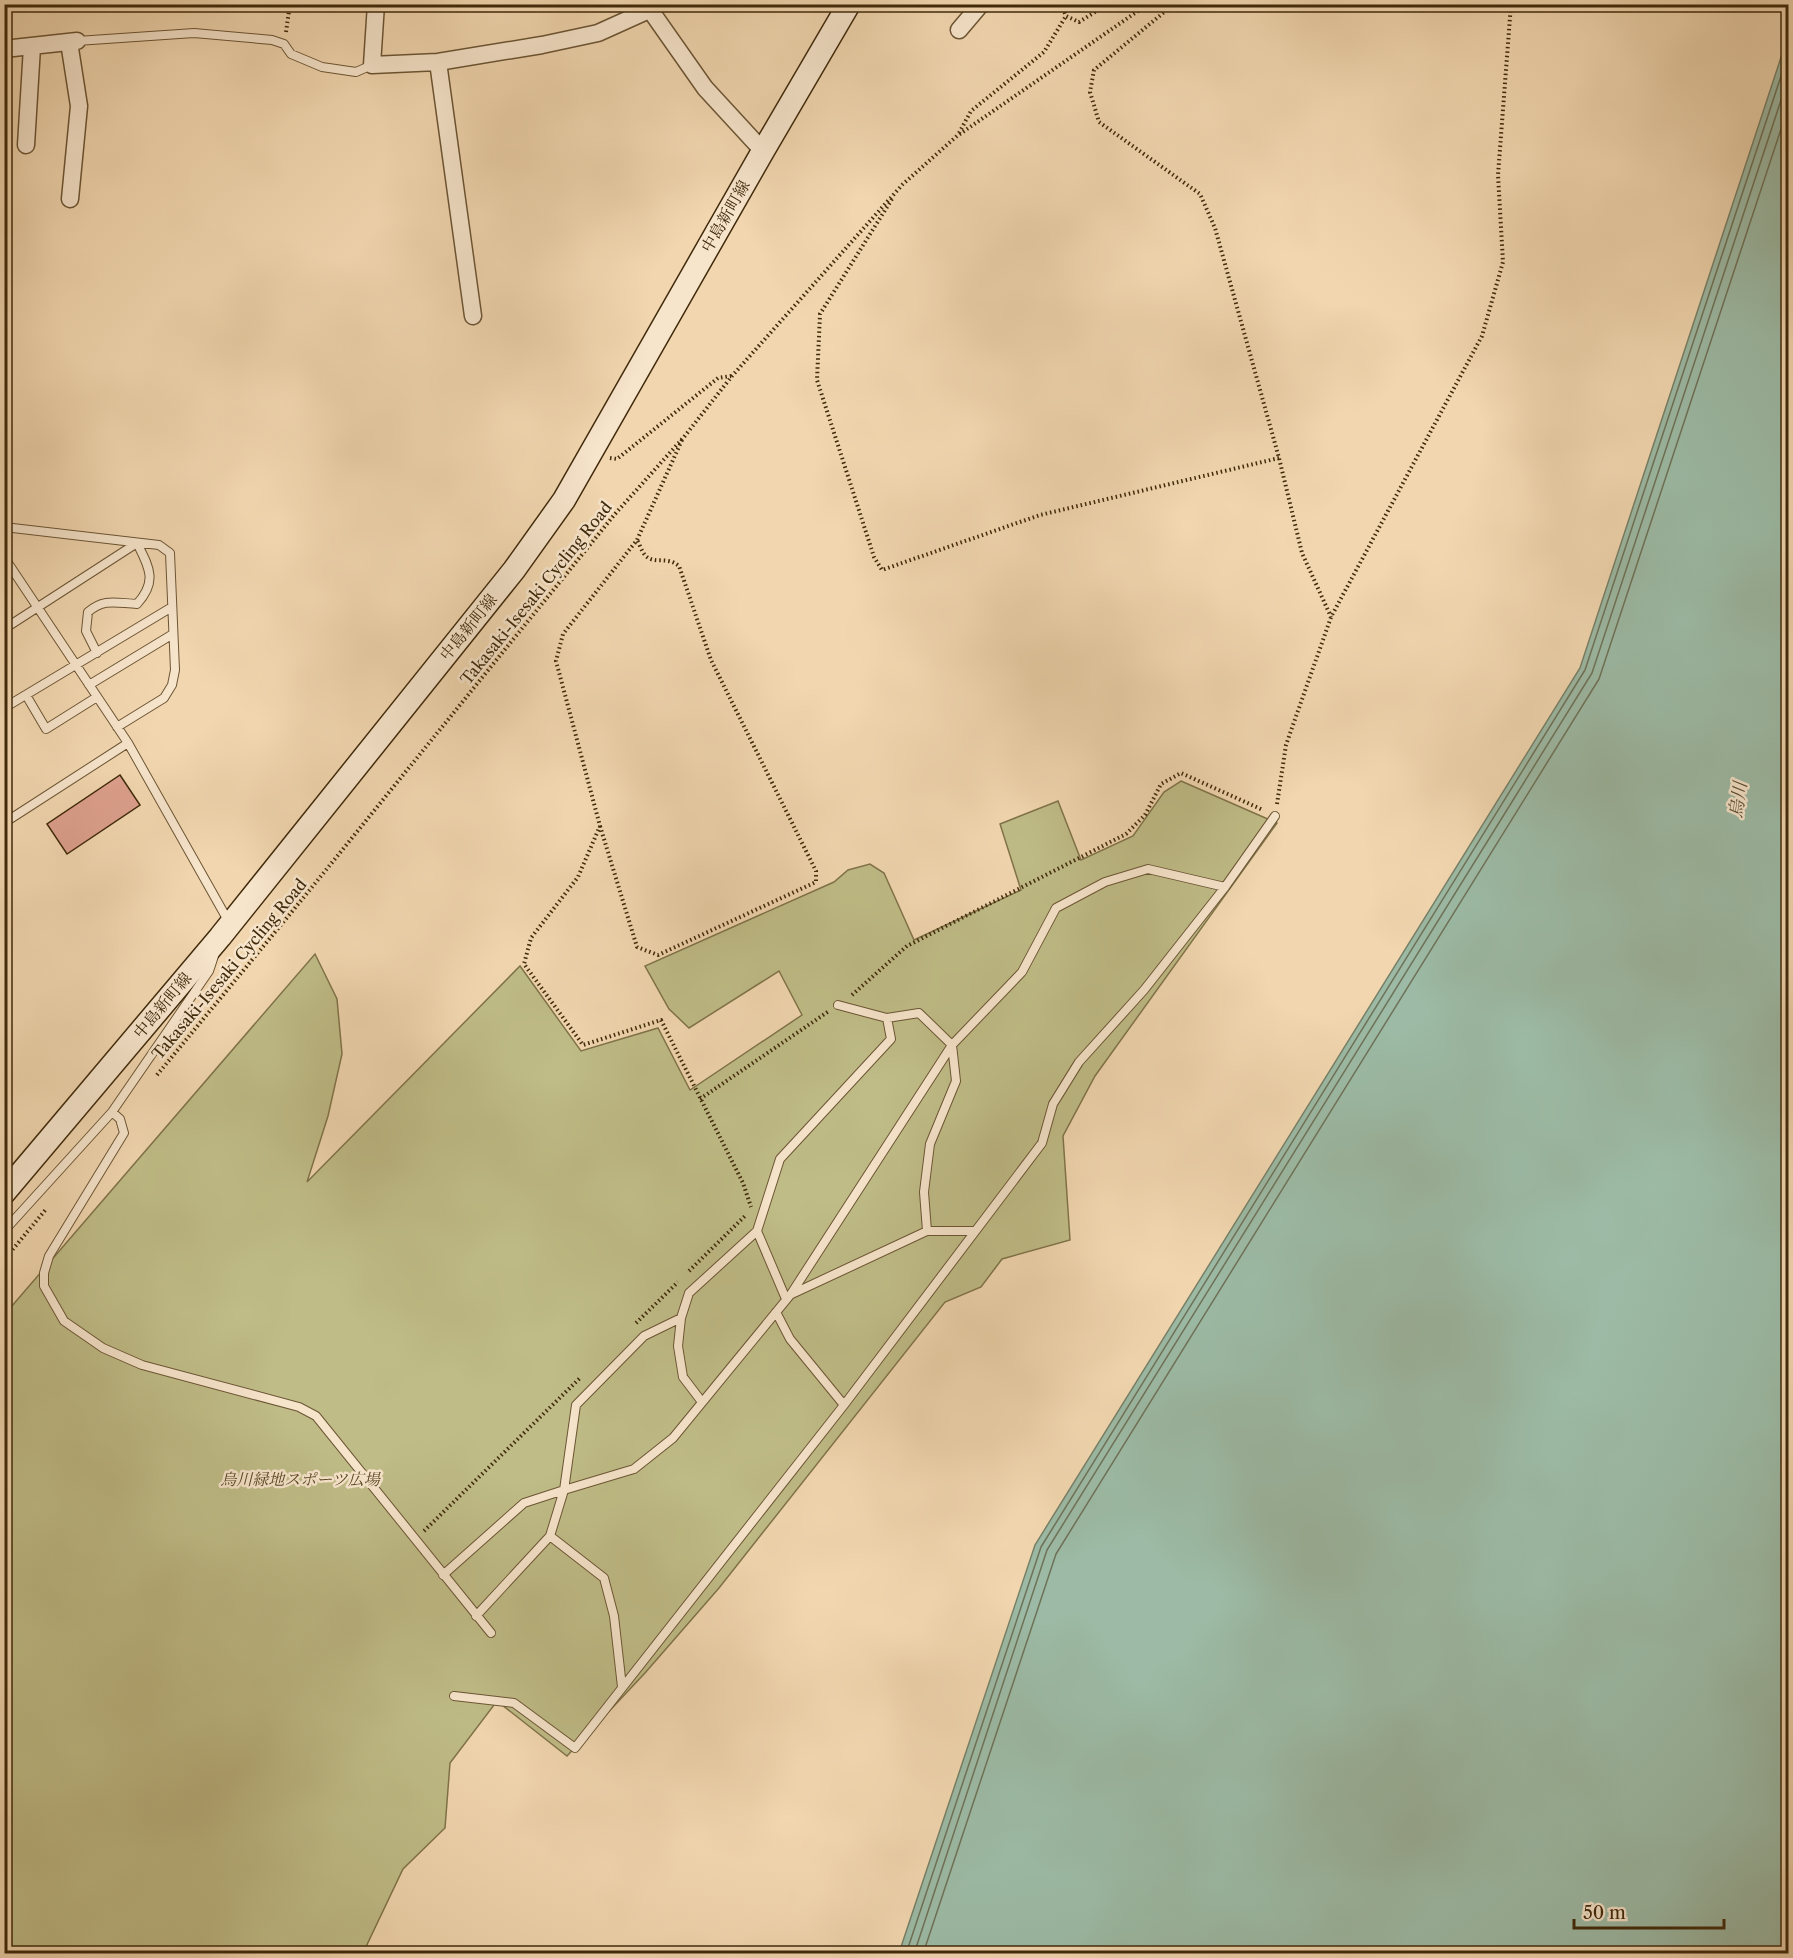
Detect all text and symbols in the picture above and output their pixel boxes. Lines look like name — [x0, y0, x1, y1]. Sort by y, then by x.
street label: 中島新町線 — [696, 176, 754, 256]
street label: Takasaki-Isesaki Cycling Road — [456, 497, 616, 689]
street label: 中島新町線 — [435, 590, 501, 664]
water label: 烏川 — [1725, 779, 1752, 819]
street label: Takasaki-Isesaki Cycling Road — [148, 874, 311, 1063]
street label: 中島新町線 — [129, 968, 195, 1042]
park label: 烏川緑地スポーツ広場 — [220, 1469, 382, 1489]
scale bar — [1574, 1892, 1724, 1930]
text: 50 m — [1583, 1902, 1626, 1924]

